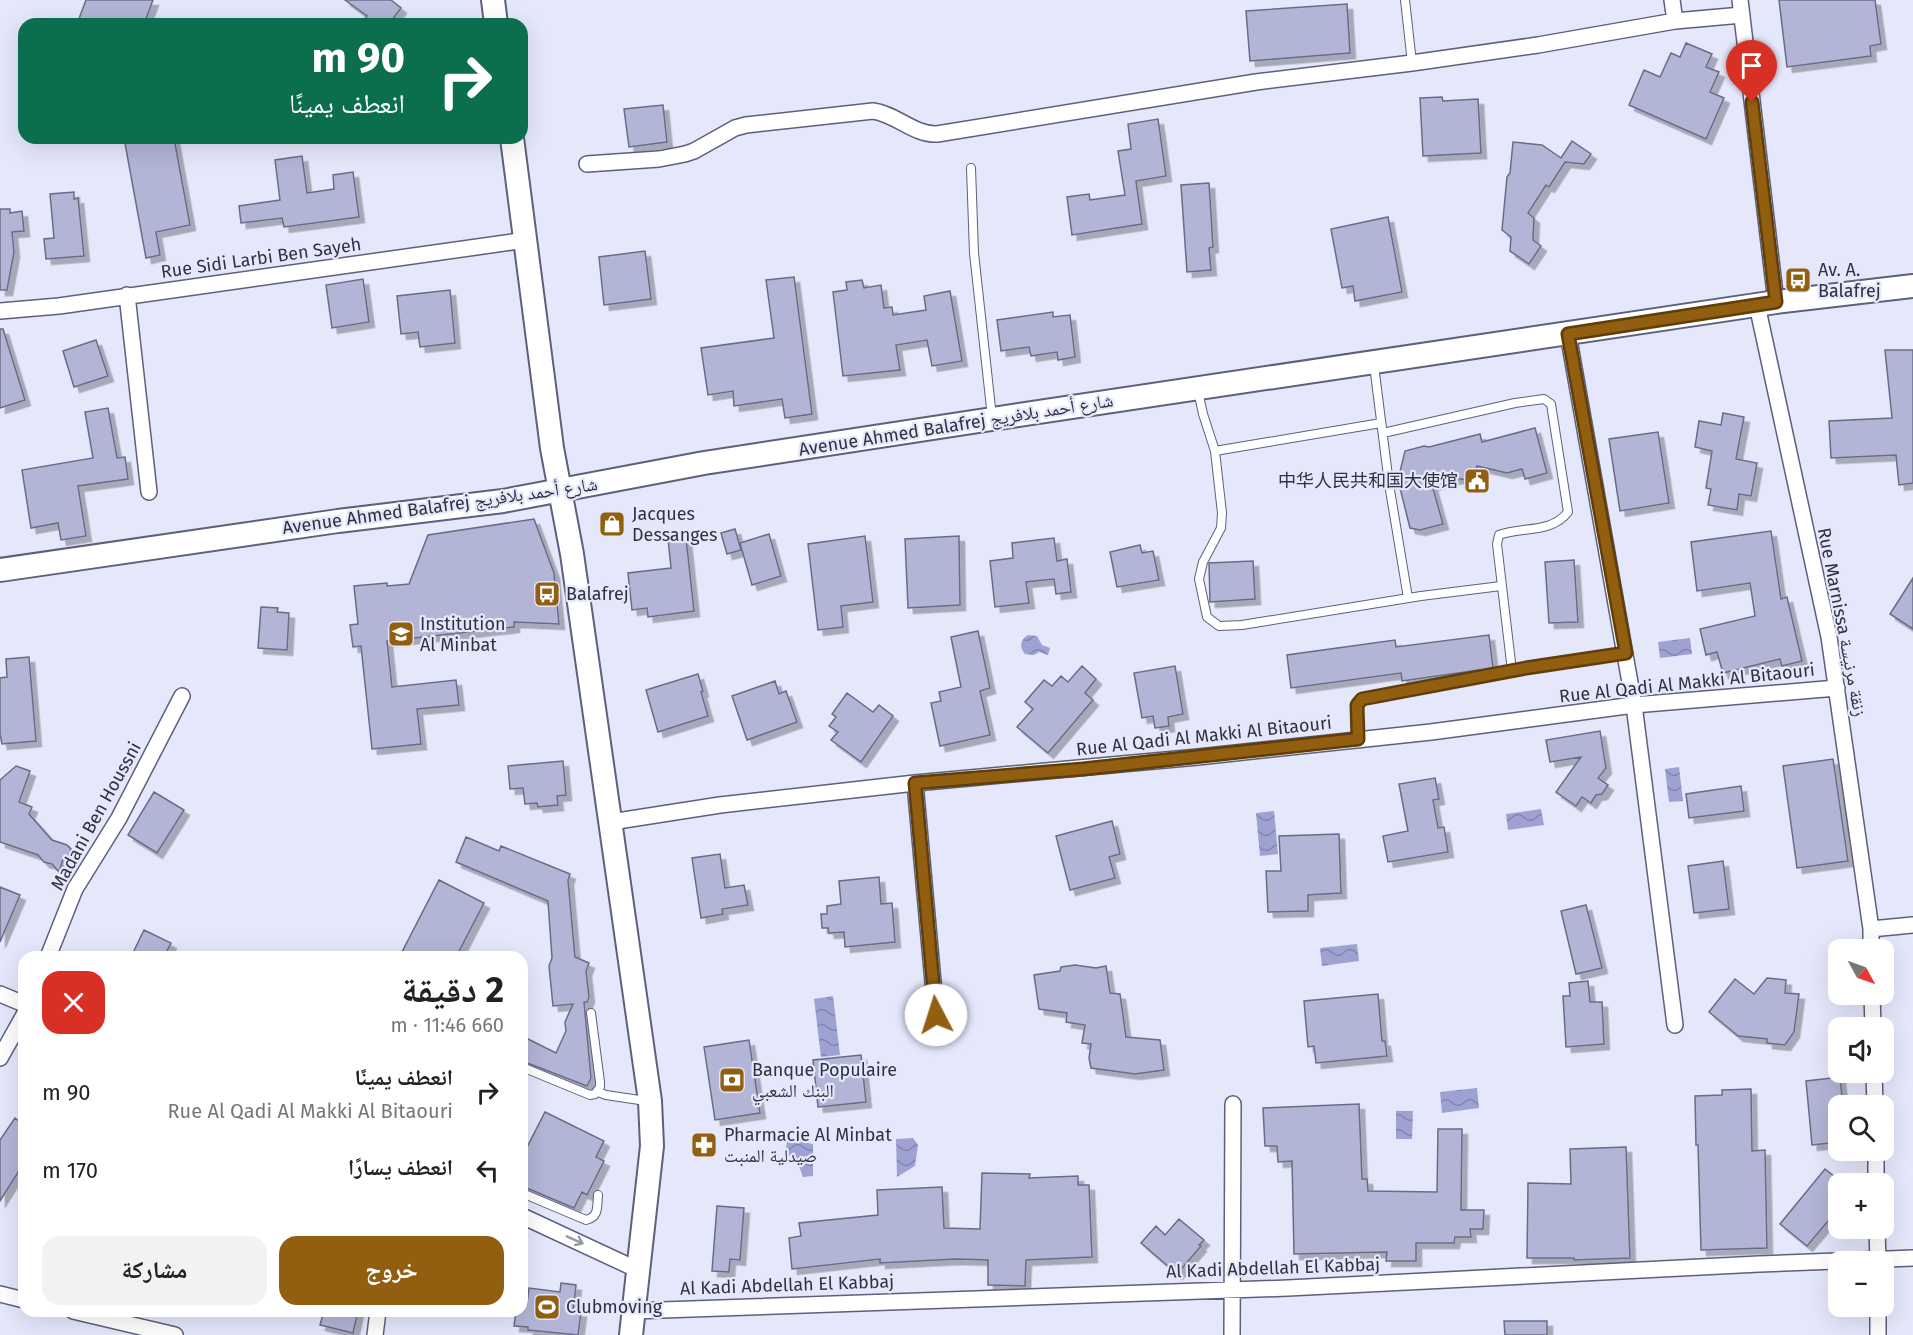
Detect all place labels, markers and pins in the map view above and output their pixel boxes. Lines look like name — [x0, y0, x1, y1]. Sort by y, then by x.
pin — [1726, 40, 1777, 102]
place label: Av. A. Balafrej — [1818, 259, 1881, 302]
bus stop icon: Av. A. Balafrej — [1783, 265, 1813, 295]
public building icon: 中华人民共和国大使馆 — [1462, 466, 1492, 496]
place label: 中华人民共和国大使馆 — [1278, 470, 1458, 492]
place label: Jacques Dessanges — [632, 503, 717, 546]
shop icon: Jacques Dessanges — [597, 509, 627, 539]
bus stop icon: Balafrej — [532, 579, 562, 609]
place label: Balafrej — [566, 583, 629, 605]
place label: Institution Al Minbat — [420, 613, 505, 656]
school or university icon: Institution Al Minbat — [386, 619, 416, 649]
place label: Banque Populaire البنك الشعبي — [752, 1059, 897, 1106]
bank icon: Banque Populaire البنك الشعبي — [717, 1065, 747, 1095]
place label: Pharmacie Al Minbat صيدلية المنبت — [724, 1124, 892, 1167]
pharmacy icon: Pharmacie Al Minbat صيدلية المنبت — [689, 1130, 719, 1160]
sports icon: Clubmoving — [532, 1292, 562, 1322]
place label: Clubmoving — [566, 1296, 663, 1318]

